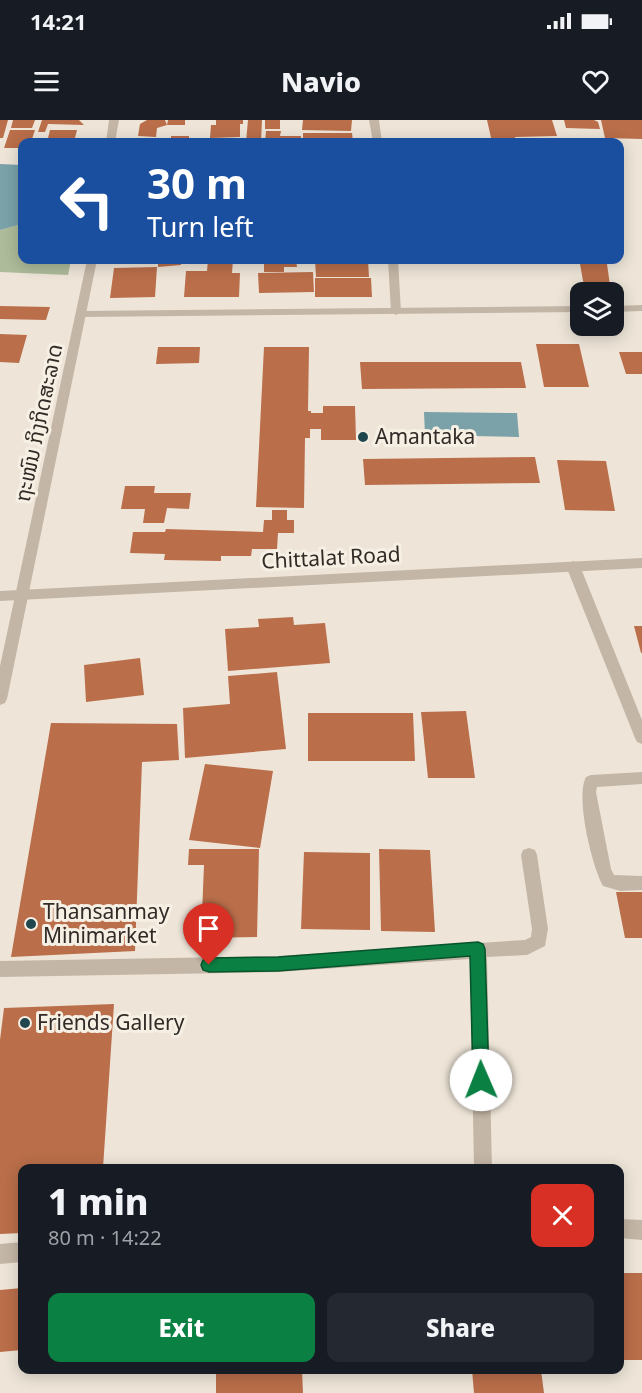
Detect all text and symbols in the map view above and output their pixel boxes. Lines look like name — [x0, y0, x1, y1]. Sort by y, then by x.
text: 14:21 — [30, 6, 87, 36]
text: Navio — [281, 63, 361, 100]
icon: menu — [30, 65, 63, 98]
icon: heart — [579, 65, 612, 98]
text: 30 m — [147, 154, 247, 211]
icon: left — [48, 162, 126, 240]
text: Turn left — [147, 208, 253, 245]
map controls — [570, 282, 624, 336]
button: layers — [570, 282, 624, 336]
street label: ຖະໜົນ ກິງກິດສະລາດ — [8, 341, 68, 504]
place label: Amantaka — [375, 422, 475, 450]
marker: Amantaka — [356, 430, 370, 444]
street label: Chittalat Road — [261, 539, 401, 575]
place label: Thansanmay Minimarket — [43, 897, 170, 949]
pin — [183, 903, 234, 965]
icon: arrive — [192, 912, 225, 945]
marker: Thansanmay Minimarket — [24, 917, 38, 931]
place label: Friends Gallery — [37, 1008, 185, 1036]
marker: Friends Gallery — [18, 1016, 32, 1030]
position arrow — [449, 1048, 513, 1112]
text: 1 min — [48, 1177, 149, 1226]
button: close — [531, 1184, 594, 1247]
text: 80 m · 14:22 — [48, 1224, 162, 1251]
button: Exit — [48, 1293, 315, 1362]
button: Share — [327, 1293, 594, 1362]

